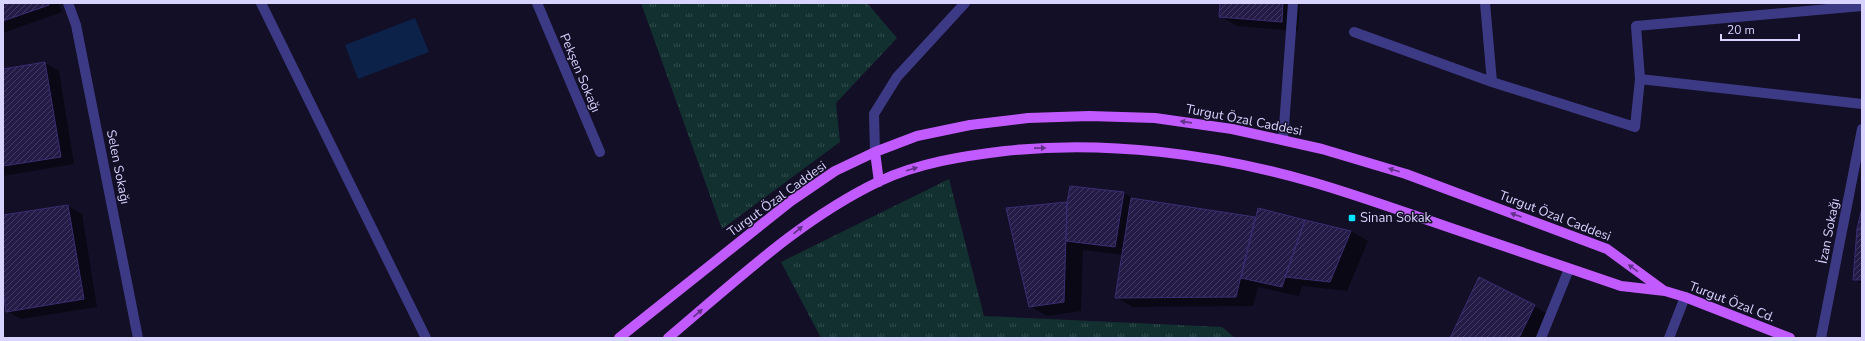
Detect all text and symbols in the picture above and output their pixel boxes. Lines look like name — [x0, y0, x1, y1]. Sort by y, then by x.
scale bar — [1721, 16, 1799, 42]
text: 20 m — [1727, 22, 1755, 38]
street label: Pekşen Sokağı — [555, 31, 605, 115]
street label: Turgut Özal Caddesi — [1184, 99, 1304, 140]
one-way arrow — [1180, 119, 1192, 125]
street label: Selen Sokağı — [102, 128, 134, 206]
one-way arrow — [1034, 145, 1046, 152]
street label: Turgut Özal Caddesi — [723, 156, 830, 241]
one-way arrow — [907, 166, 919, 172]
one-way arrow — [1388, 167, 1400, 173]
street label: Turgut Özal Caddesi — [1497, 185, 1614, 246]
street label: İzan Sokağı — [1813, 197, 1844, 265]
place label: Sinan Sokak — [1360, 209, 1432, 227]
one-way arrow — [1510, 211, 1522, 217]
marker: Sinan Sokak — [1347, 213, 1357, 223]
one-way arrow — [793, 226, 804, 235]
one-way arrow — [1628, 264, 1639, 272]
street label: Turgut Özal Cd. — [1687, 276, 1778, 327]
one-way arrow — [693, 309, 704, 318]

